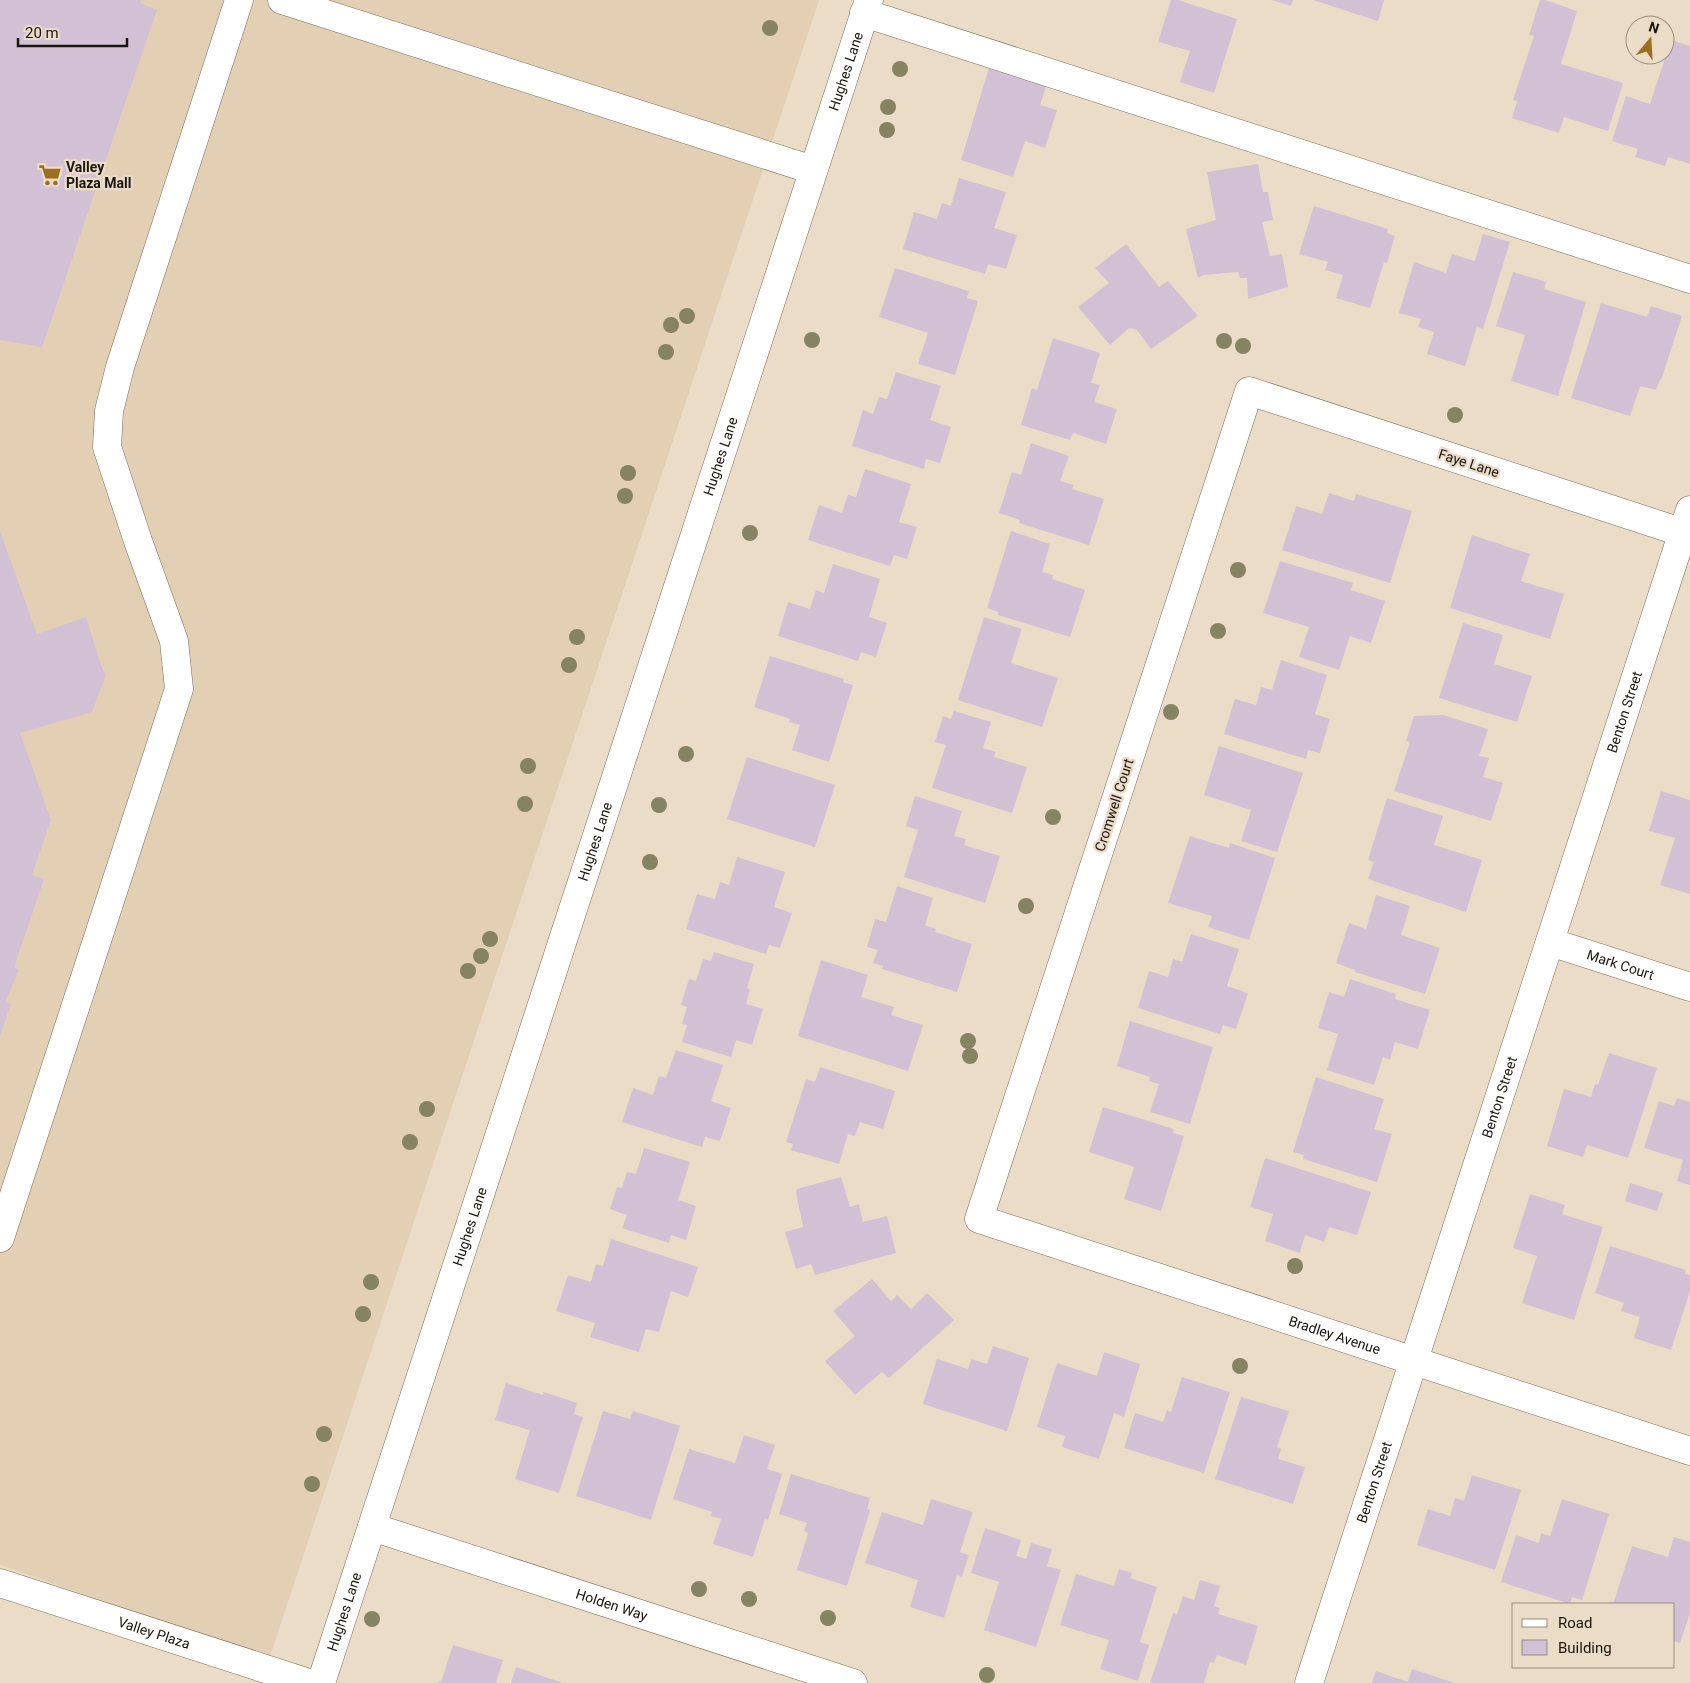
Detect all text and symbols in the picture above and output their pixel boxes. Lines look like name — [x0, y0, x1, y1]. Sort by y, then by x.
scale bar — [18, 15, 126, 47]
north arrow — [1625, 15, 1675, 65]
text: N — [1647, 18, 1661, 37]
text: 20 m — [25, 24, 59, 42]
street label: Hughes Lane — [826, 30, 866, 113]
place label: Valley Plaza Mall — [66, 159, 131, 191]
supermarket icon: Valley Plaza Mall — [37, 162, 63, 188]
street label: Hughes Lane — [700, 415, 741, 498]
street label: Faye Lane — [1437, 446, 1501, 480]
street label: Benton Street — [1604, 669, 1645, 755]
street label: Cromwell Court — [1091, 756, 1137, 853]
street label: Hughes Lane — [575, 800, 615, 883]
street label: Mark Court — [1585, 946, 1656, 983]
street label: Benton Street — [1479, 1054, 1520, 1140]
street label: Hughes Lane — [449, 1185, 490, 1268]
street label: Bradley Avenue — [1287, 1313, 1383, 1357]
street label: Benton Street — [1354, 1439, 1395, 1525]
street label: Hughes Lane — [324, 1570, 364, 1653]
street label: Holden Way — [574, 1586, 650, 1624]
legend — [1512, 1603, 1675, 1668]
street label: Valley Plaza — [116, 1614, 192, 1652]
text: Road — [1558, 1614, 1592, 1632]
text: Building — [1558, 1639, 1612, 1657]

